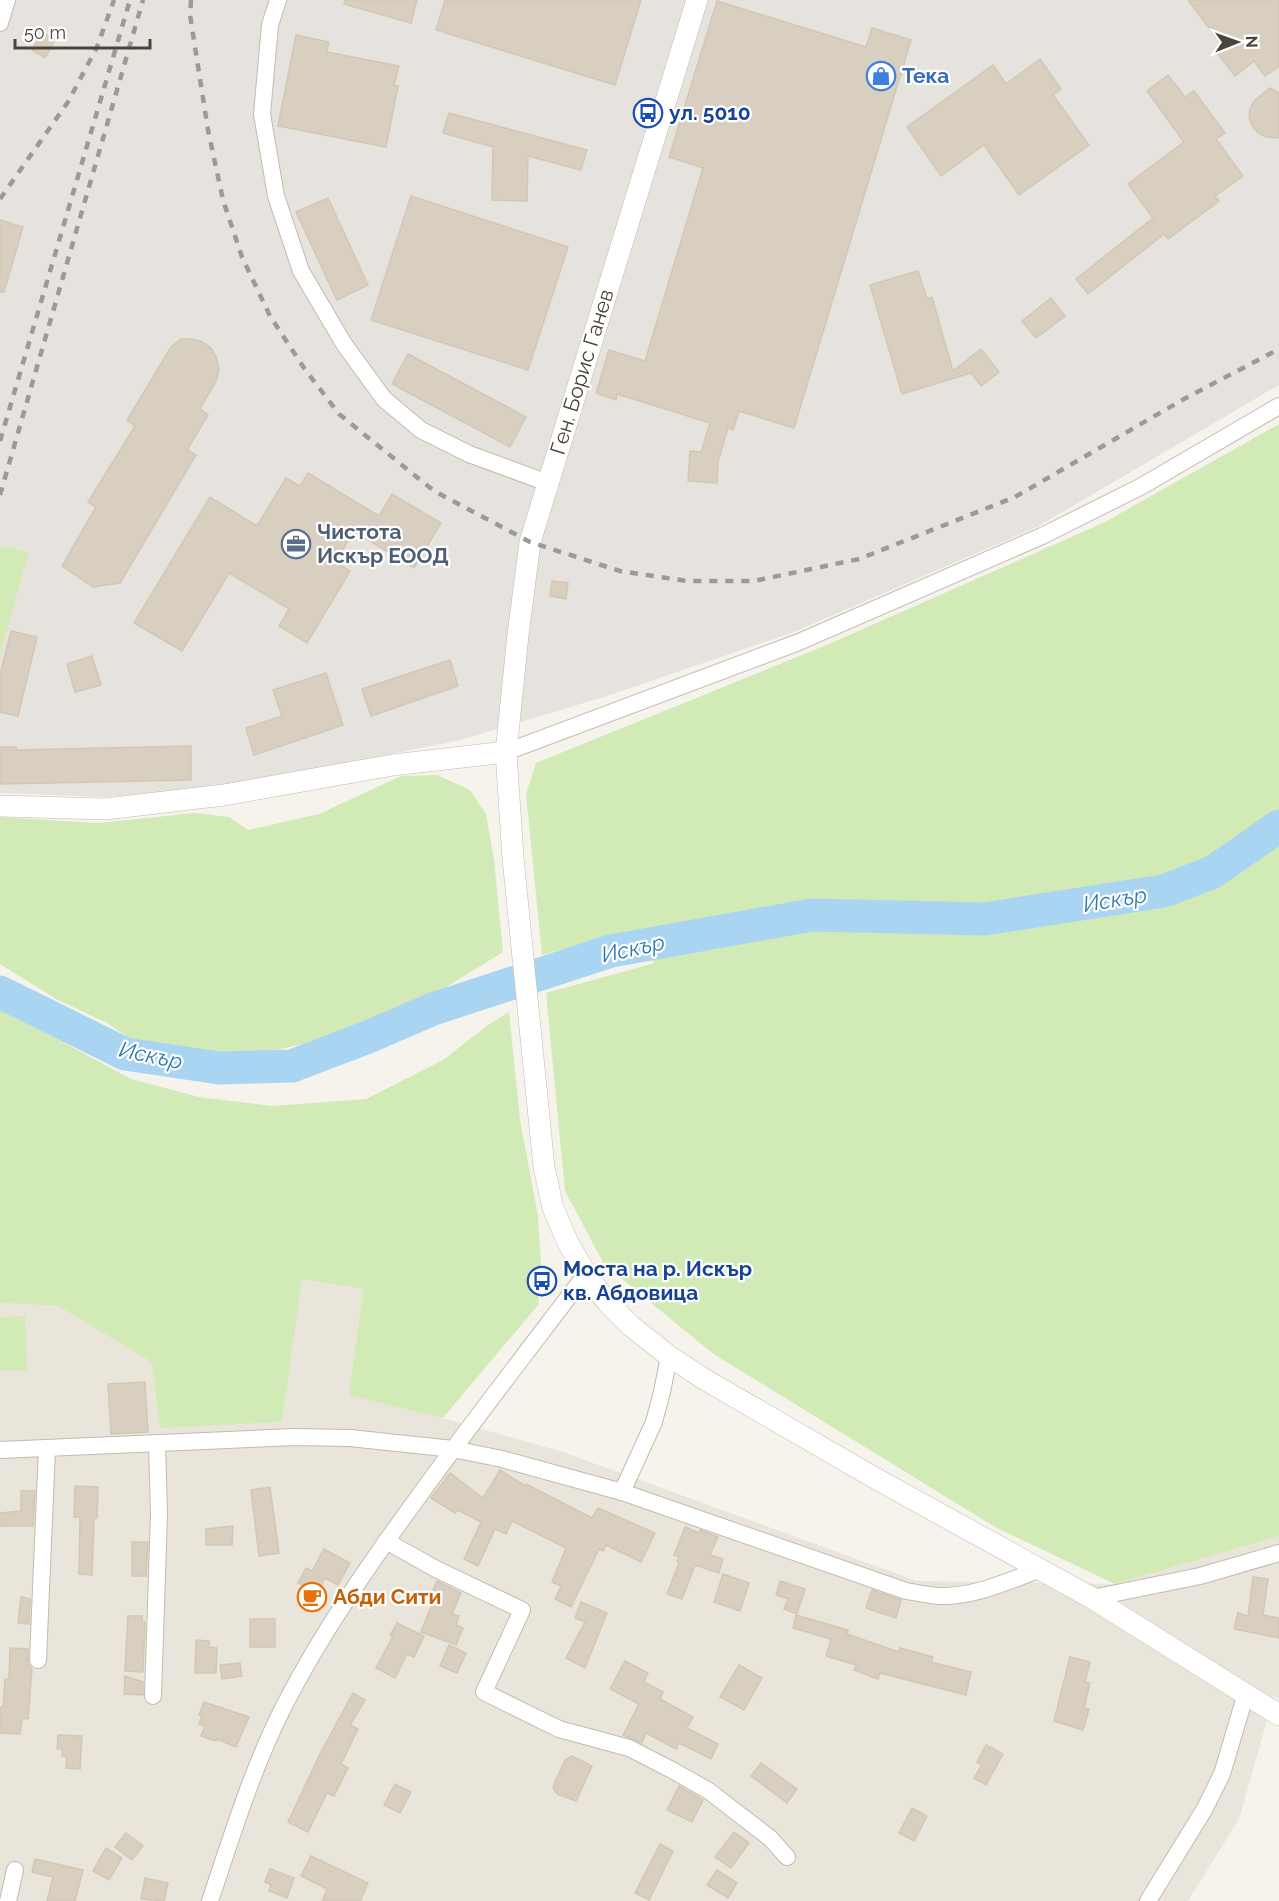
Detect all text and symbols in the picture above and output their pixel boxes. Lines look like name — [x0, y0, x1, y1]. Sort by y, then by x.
scale bar — [15, 12, 150, 50]
north arrow — [1207, 12, 1267, 72]
text: 50 m — [24, 22, 66, 43]
text: N — [1242, 35, 1261, 48]
shop icon: Тека — [865, 60, 897, 92]
place label: Тека — [902, 63, 949, 88]
bus stop icon: ул. 5010 — [632, 97, 664, 129]
place label: ул. 5010 — [669, 100, 751, 125]
street label: Ген. Борис Ганев — [545, 286, 619, 457]
place label: Чистота Искър ЕООД — [317, 519, 449, 568]
office icon: Чистота Искър ЕООД — [280, 528, 312, 560]
water label: Искър — [1081, 881, 1149, 917]
water label: Искър — [599, 929, 667, 967]
water label: Искър — [117, 1036, 185, 1074]
place label: Моста на р. Искър кв. Абдовица — [563, 1256, 752, 1305]
bus stop icon: Моста на р. Искър кв. Абдовица — [526, 1265, 558, 1297]
cafe icon: Абди Сити — [296, 1581, 328, 1613]
place label: Абди Сити — [333, 1584, 441, 1609]

